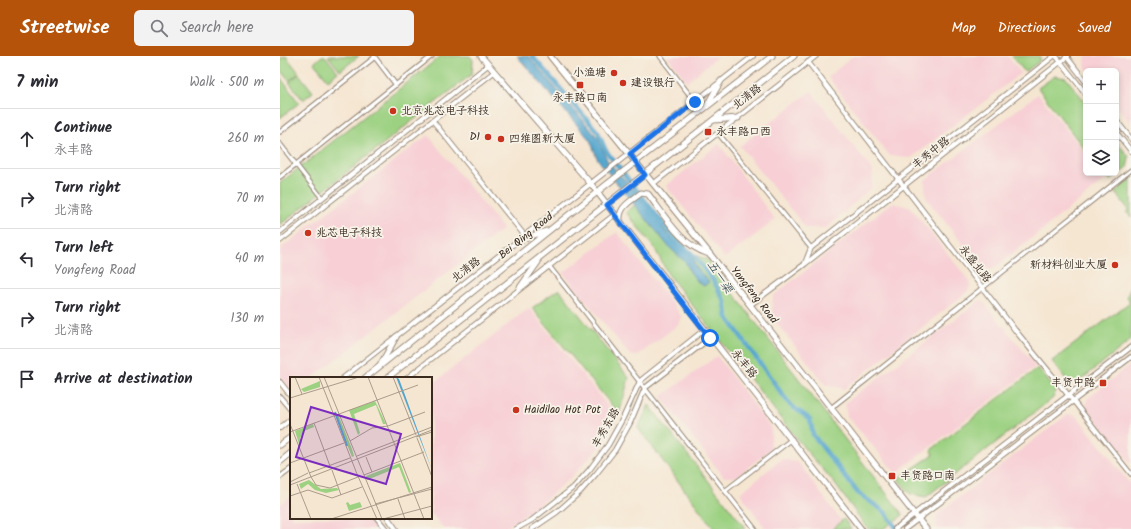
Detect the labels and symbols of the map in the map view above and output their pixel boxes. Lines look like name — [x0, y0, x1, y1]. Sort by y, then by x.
place label: 小渔塘 — [573, 64, 606, 82]
marker: 小渔塘 — [609, 68, 619, 78]
place label: 建设银行 — [631, 74, 675, 92]
marker: 建设银行 — [618, 78, 628, 88]
marker: 永丰路口南 — [575, 80, 585, 90]
street label: 北清路 — [728, 80, 766, 114]
place label: 永丰路口南 — [553, 89, 608, 107]
route end — [686, 93, 704, 111]
place label: 北京兆芯电子科技 — [401, 102, 489, 120]
marker: 北京兆芯电子科技 — [388, 106, 398, 116]
place label: 永丰路口西 — [716, 123, 771, 141]
marker: 永丰路口西 — [703, 127, 713, 137]
place label: D1 — [469, 128, 480, 146]
place label: 四维图新大厦 — [509, 130, 575, 148]
marker: D1 — [483, 132, 493, 142]
street label: 丰秀中路 — [908, 132, 954, 174]
marker: 四维图新大厦 — [496, 134, 506, 144]
street label: Bei Qing Road — [495, 208, 558, 264]
place label: 兆芯电子科技 — [316, 224, 382, 242]
marker: 兆芯电子科技 — [303, 228, 313, 238]
street label: 永盛北路 — [954, 241, 996, 287]
street label: 北清路 — [447, 253, 485, 287]
place label: 新材料创业大厦 — [1030, 256, 1107, 274]
water label: 五一渠 — [702, 257, 738, 298]
marker: 新材料创业大厦 — [1110, 260, 1120, 270]
street label: Yongfeng Road — [726, 262, 783, 328]
route start — [701, 329, 719, 347]
street label: 永丰路 — [727, 346, 761, 382]
place label: 丰贤中路 — [1051, 374, 1095, 392]
inset map — [290, 377, 432, 519]
marker: 丰贤中路 — [1098, 378, 1108, 388]
place label: Haidilao Hot Pot — [524, 401, 601, 419]
street label: 丰秀东路 — [587, 404, 625, 452]
marker: Haidilao Hot Pot — [511, 405, 521, 415]
place label: 丰贤路口南 — [900, 467, 955, 485]
marker: 丰贤路口南 — [887, 471, 897, 481]

